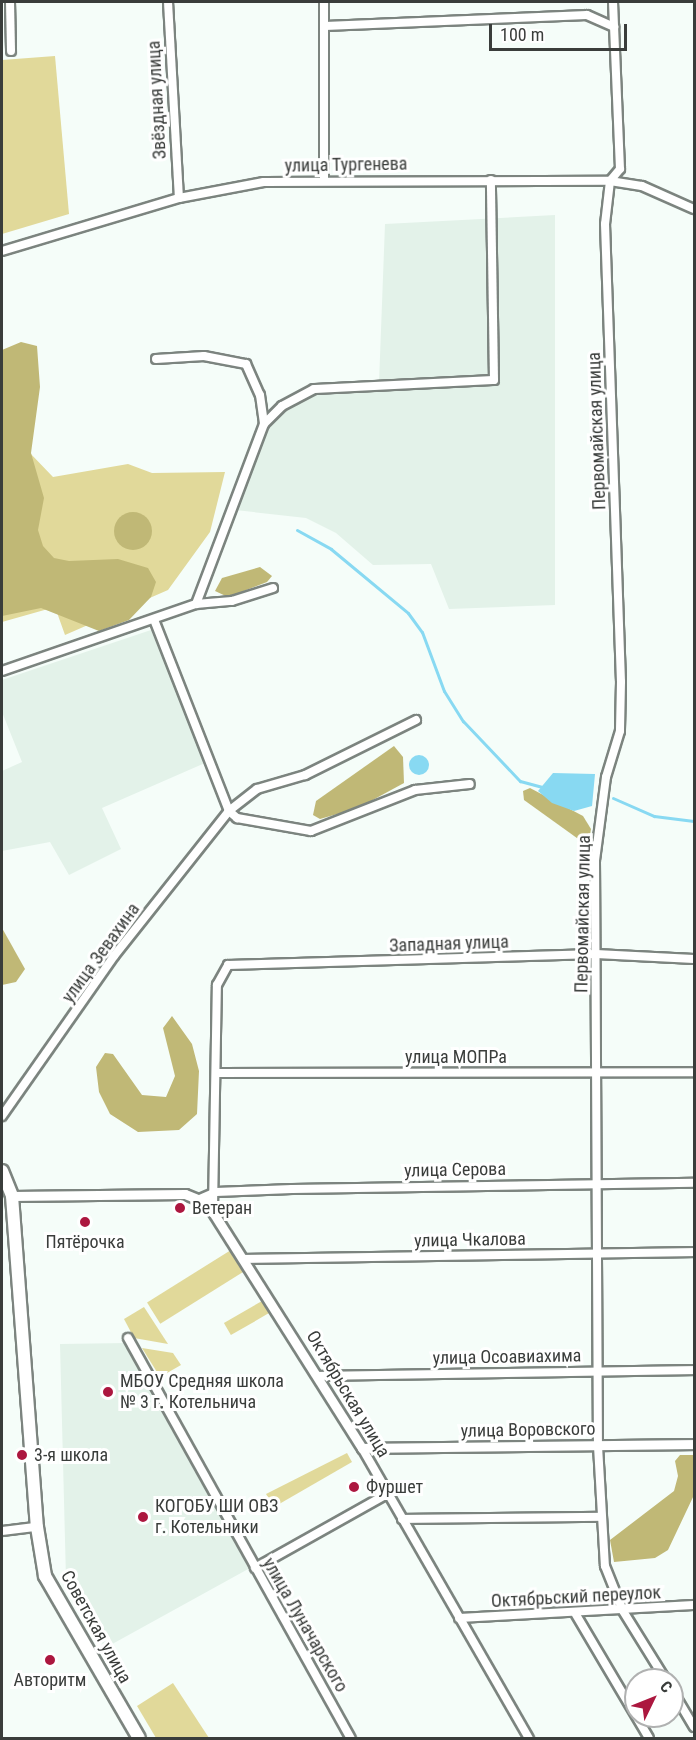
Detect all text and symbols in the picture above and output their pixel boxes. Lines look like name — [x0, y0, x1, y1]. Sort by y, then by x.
scale bar — [492, 12, 630, 50]
text: 100 m — [500, 24, 544, 45]
street label: Звёздная улица — [143, 40, 171, 160]
street label: улица Тургенева — [284, 153, 408, 177]
street label: Первомайская улица — [583, 352, 611, 510]
street label: Первомайская улица — [571, 835, 595, 993]
street label: улица Зевахина — [58, 899, 144, 1007]
street label: Западная улица — [389, 931, 509, 957]
street label: улица МОПРа — [405, 1046, 507, 1068]
street label: улица Серова — [404, 1158, 506, 1182]
place label: Ветеран — [192, 1197, 252, 1219]
marker: Ветеран — [173, 1201, 187, 1215]
marker: Пятёрочка — [78, 1215, 92, 1229]
street label: улица Чкалова — [414, 1228, 526, 1252]
place label: Пятёрочка — [45, 1231, 125, 1253]
street label: Октябрьская улица — [302, 1327, 394, 1461]
street label: улица Осоавиахима — [433, 1345, 581, 1369]
place label: МБОУ Средняя школа № 3 г. Котельнича — [120, 1371, 284, 1414]
marker: МБОУ Средняя школа № 3 г. Котельнича — [101, 1385, 115, 1399]
street label: улица Воровского — [460, 1418, 596, 1442]
place label: 3-я школа — [34, 1444, 108, 1466]
marker: 3-я школа — [15, 1448, 29, 1462]
place label: Фуршет — [366, 1476, 423, 1498]
marker: Фуршет — [347, 1480, 361, 1494]
place label: КОГОБУ ШИ ОВЗ г. Котельники — [155, 1496, 278, 1538]
marker: КОГОБУ ШИ ОВЗ г. Котельники — [136, 1510, 150, 1524]
street label: улица Луначарского — [258, 1554, 352, 1696]
street label: Советская улица — [56, 1567, 136, 1687]
street label: Октябрьский переулок — [490, 1582, 662, 1612]
marker: Авторитм — [43, 1653, 57, 1667]
north arrow — [624, 1668, 684, 1728]
place label: Авторитм — [14, 1669, 86, 1691]
text: С — [656, 1677, 676, 1697]

